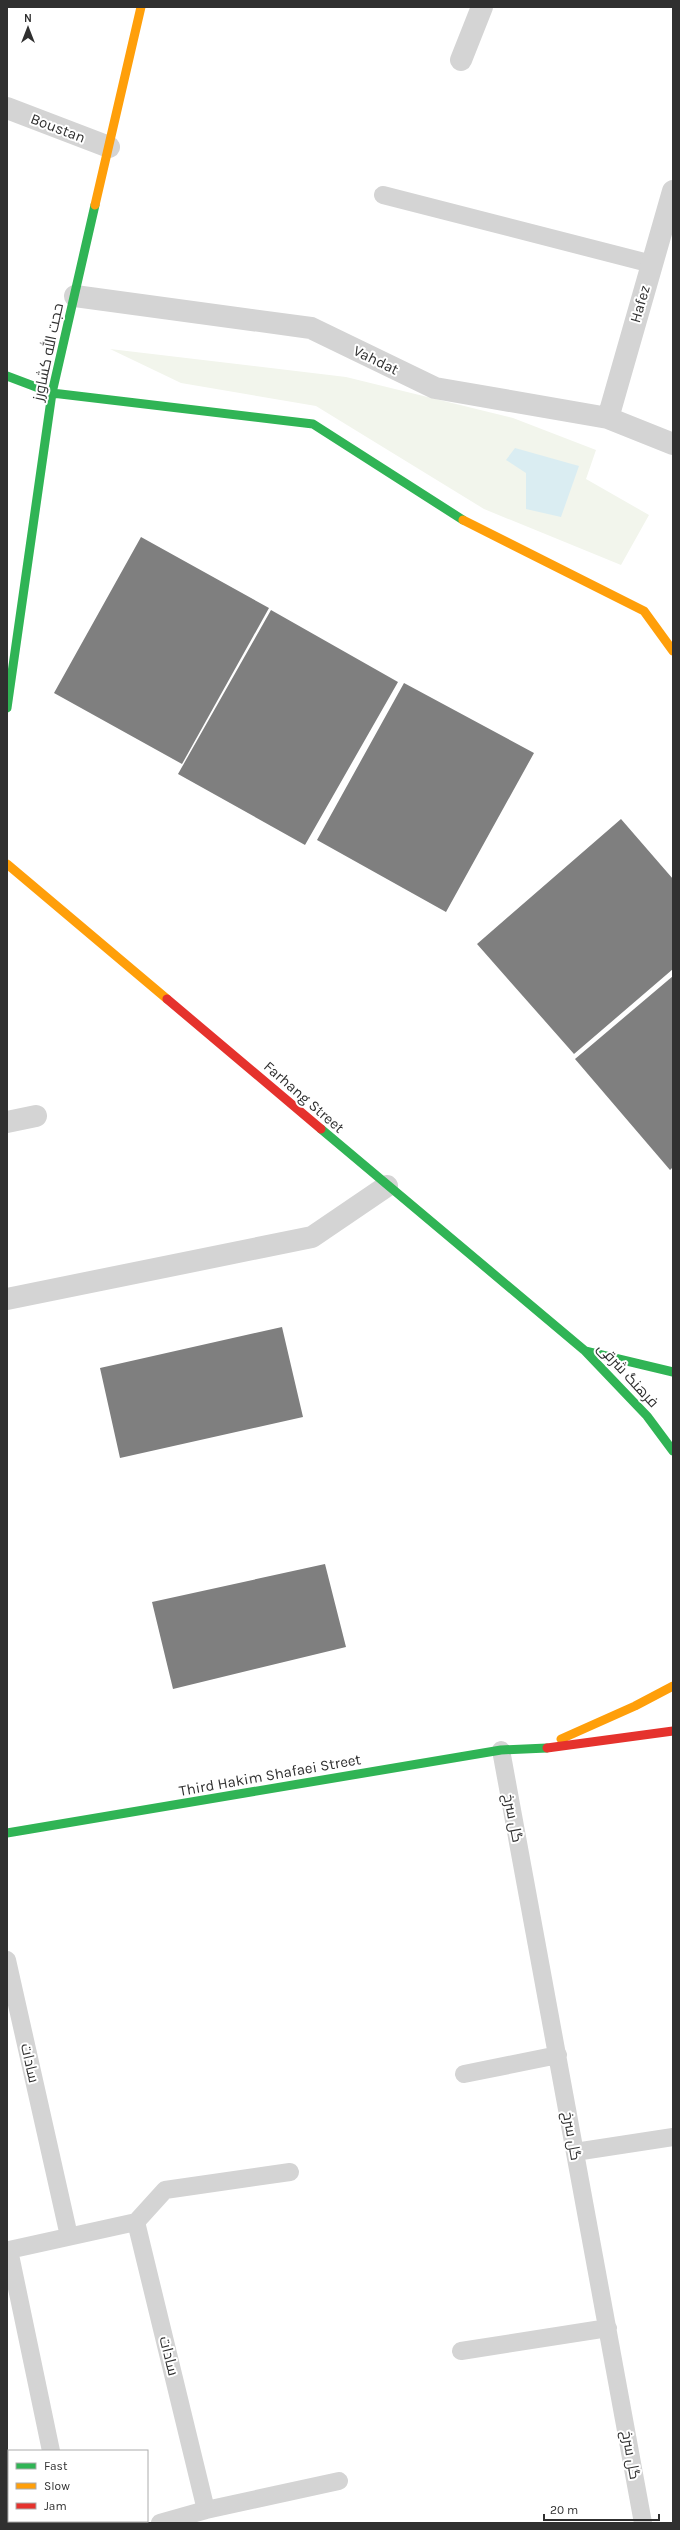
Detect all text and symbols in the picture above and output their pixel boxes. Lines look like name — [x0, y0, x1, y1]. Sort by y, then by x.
north arrow — [8, 8, 48, 48]
text: N — [24, 12, 32, 25]
street label: Boustan — [28, 109, 88, 147]
street label: Hafez — [626, 283, 654, 325]
street label: حجت الله کشاورز — [28, 301, 67, 403]
street label: Vahdat — [350, 341, 402, 379]
street label: Farhang Street — [260, 1057, 348, 1137]
street label: فرهنگ شرقی — [593, 1339, 662, 1412]
street label: Third Hakim Shafaei Street — [178, 1750, 363, 1800]
street label: گل سرخ — [497, 1792, 527, 1844]
street label: سادات — [17, 2042, 43, 2084]
street label: گل سرخ — [557, 2110, 585, 2162]
street label: سادات — [155, 2334, 183, 2378]
street label: گل سرخ — [616, 2429, 644, 2481]
legend — [8, 2450, 148, 2522]
text: Fast — [44, 2459, 68, 2473]
text: Slow — [44, 2479, 70, 2493]
scale bar — [544, 2496, 659, 2522]
text: Jam — [44, 2499, 67, 2513]
text: 20 m — [550, 2503, 578, 2517]

